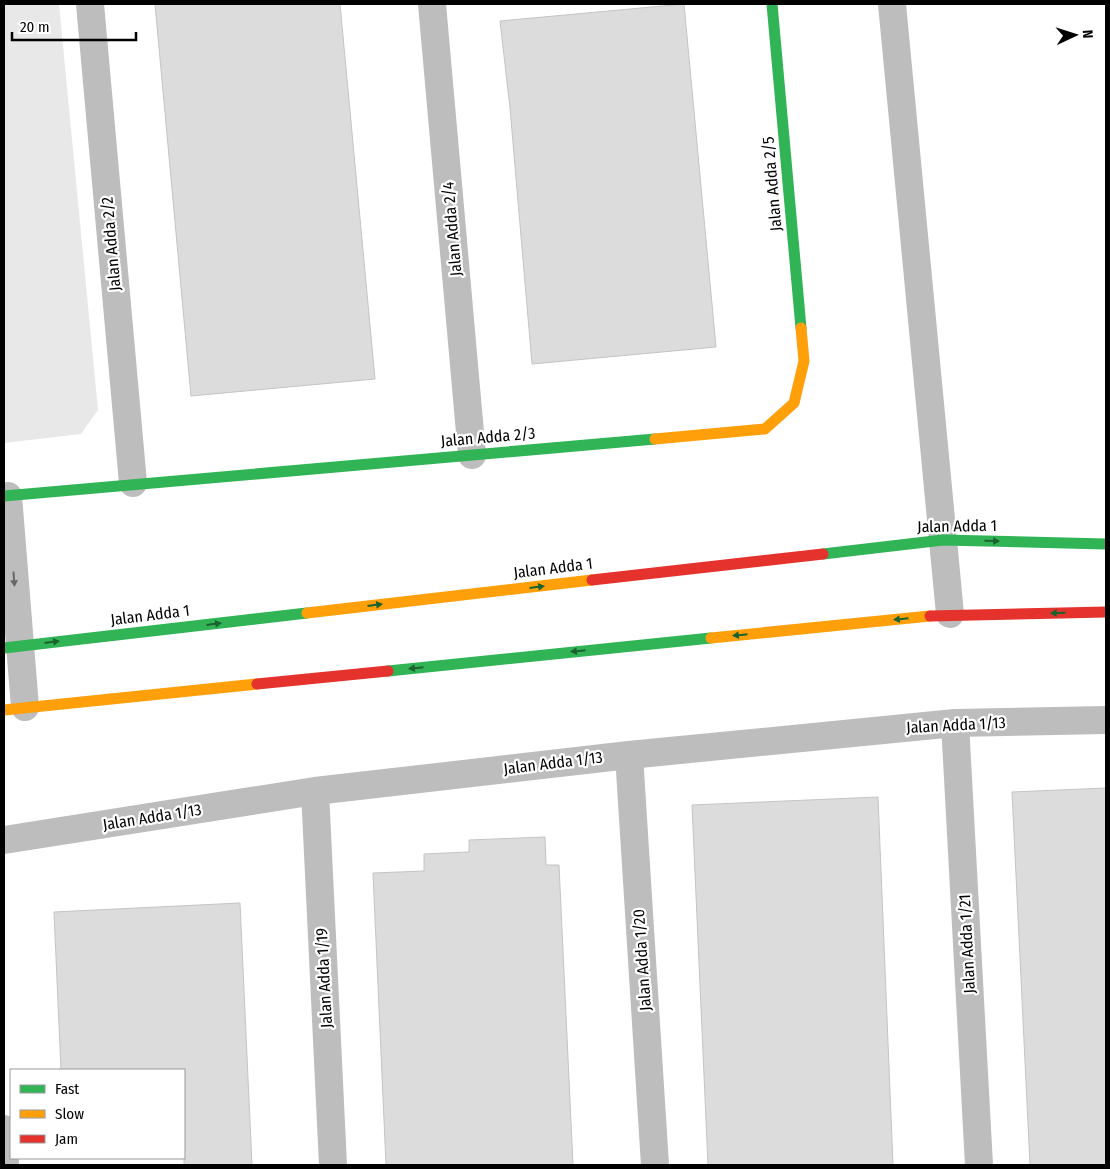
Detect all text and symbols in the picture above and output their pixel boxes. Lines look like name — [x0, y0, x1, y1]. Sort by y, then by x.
scale bar — [12, 10, 136, 42]
north arrow — [1050, 10, 1100, 60]
text: 20 m — [20, 18, 50, 36]
text: N — [1079, 29, 1096, 39]
street label: Jalan Adda 2/5 — [758, 136, 786, 232]
street label: Jalan Adda 2/4 — [438, 181, 466, 277]
street label: Jalan Adda 2/2 — [97, 196, 125, 292]
street label: Jalan Adda 2/3 — [440, 423, 536, 451]
street label: Jalan Adda 1 — [917, 516, 997, 536]
one-way arrow — [984, 537, 1000, 545]
street label: Jalan Adda 1 — [512, 554, 594, 582]
one-way arrow — [11, 571, 19, 587]
one-way arrow — [529, 583, 545, 591]
street label: Jalan Adda 1 — [109, 601, 191, 629]
one-way arrow — [367, 601, 383, 609]
one-way arrow — [1049, 609, 1065, 617]
one-way arrow — [893, 615, 909, 623]
one-way arrow — [206, 620, 222, 628]
one-way arrow — [731, 631, 747, 639]
one-way arrow — [44, 638, 60, 646]
one-way arrow — [570, 648, 586, 656]
one-way arrow — [408, 664, 424, 672]
street label: Jalan Adda 1/13 — [906, 713, 1006, 737]
street label: Jalan Adda 1/13 — [502, 748, 604, 778]
street label: Jalan Adda 1/13 — [101, 800, 203, 834]
street label: Jalan Adda 1/21 — [955, 894, 979, 994]
street label: Jalan Adda 1/20 — [629, 909, 655, 1011]
street label: Jalan Adda 1/19 — [312, 927, 336, 1029]
legend — [10, 1069, 185, 1159]
text: Fast — [55, 1080, 79, 1098]
text: Slow — [55, 1105, 84, 1123]
text: Jam — [55, 1130, 78, 1148]

